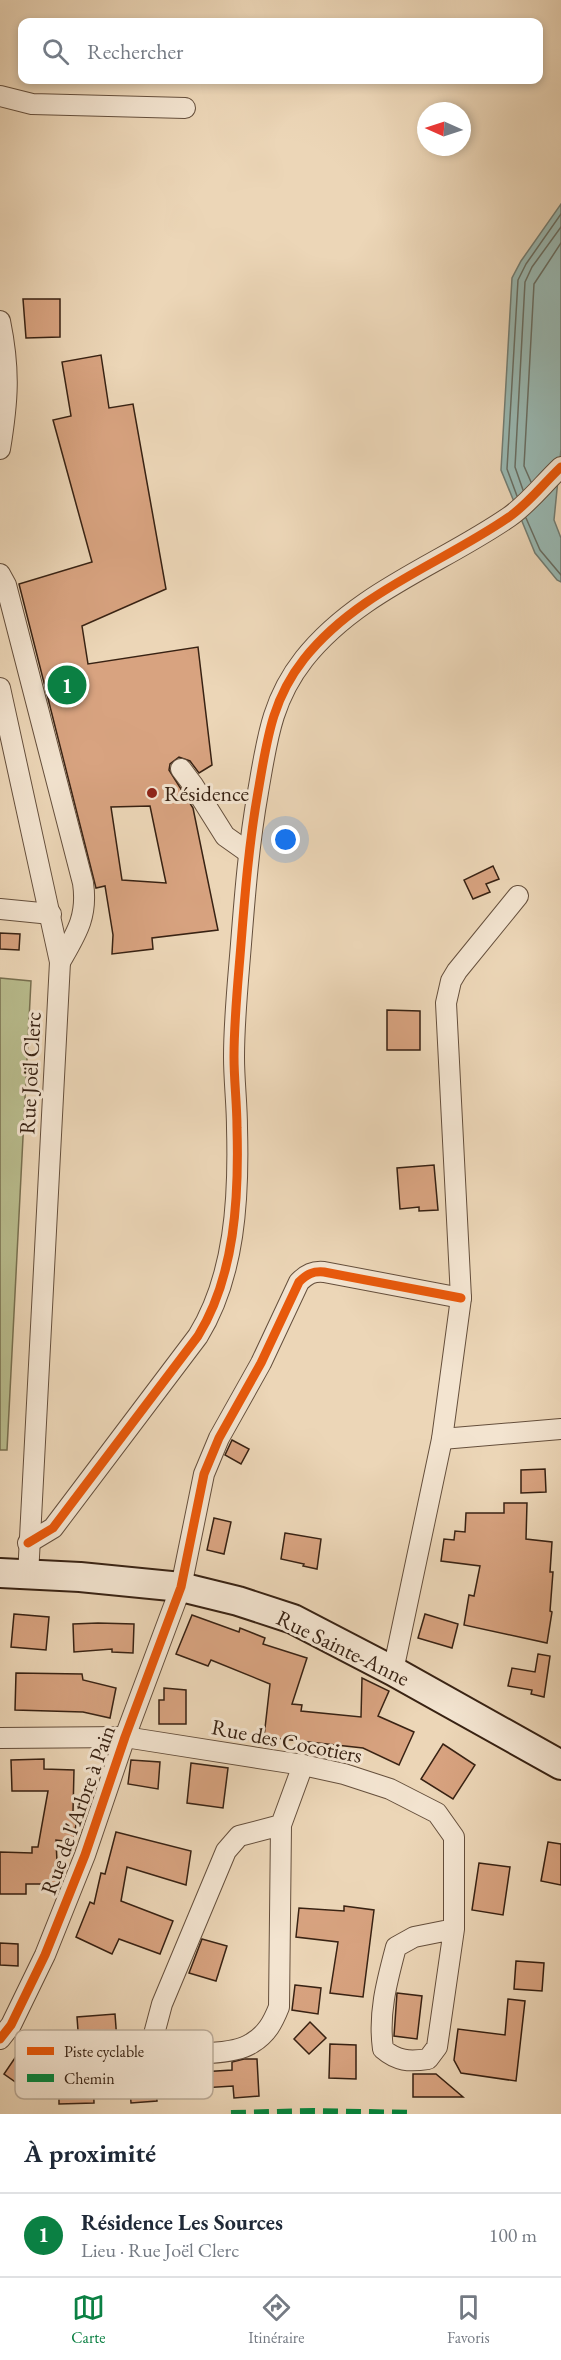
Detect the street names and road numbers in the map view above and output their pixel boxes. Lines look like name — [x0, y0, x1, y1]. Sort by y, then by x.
street label: Rue Joël Clerc — [12, 1011, 48, 1135]
street label: Rue Sainte-Anne — [272, 1603, 415, 1693]
street label: Rue des Cocotiers — [209, 1712, 365, 1770]
street label: Rue de l'Arbre à Pain — [34, 1721, 122, 1899]

